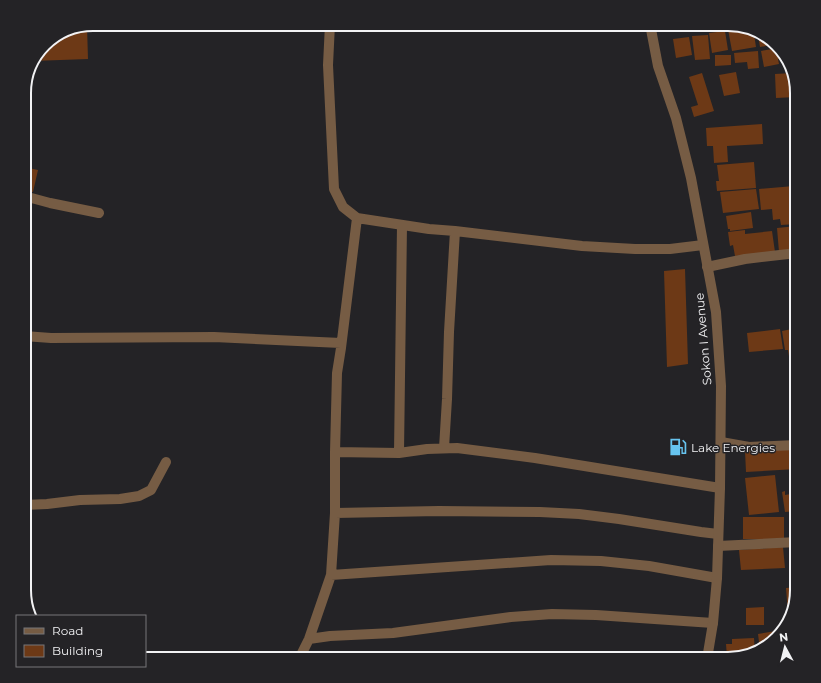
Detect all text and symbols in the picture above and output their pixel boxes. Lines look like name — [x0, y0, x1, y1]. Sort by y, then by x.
street label: Sokon I Avenue — [691, 292, 715, 386]
fuel station icon: Lake Energies — [668, 437, 688, 457]
place label: Lake Energies — [691, 440, 775, 455]
legend — [16, 615, 146, 667]
text: Road — [52, 623, 83, 638]
north arrow — [765, 627, 805, 667]
text: N — [779, 630, 789, 645]
text: Building — [52, 643, 103, 658]

